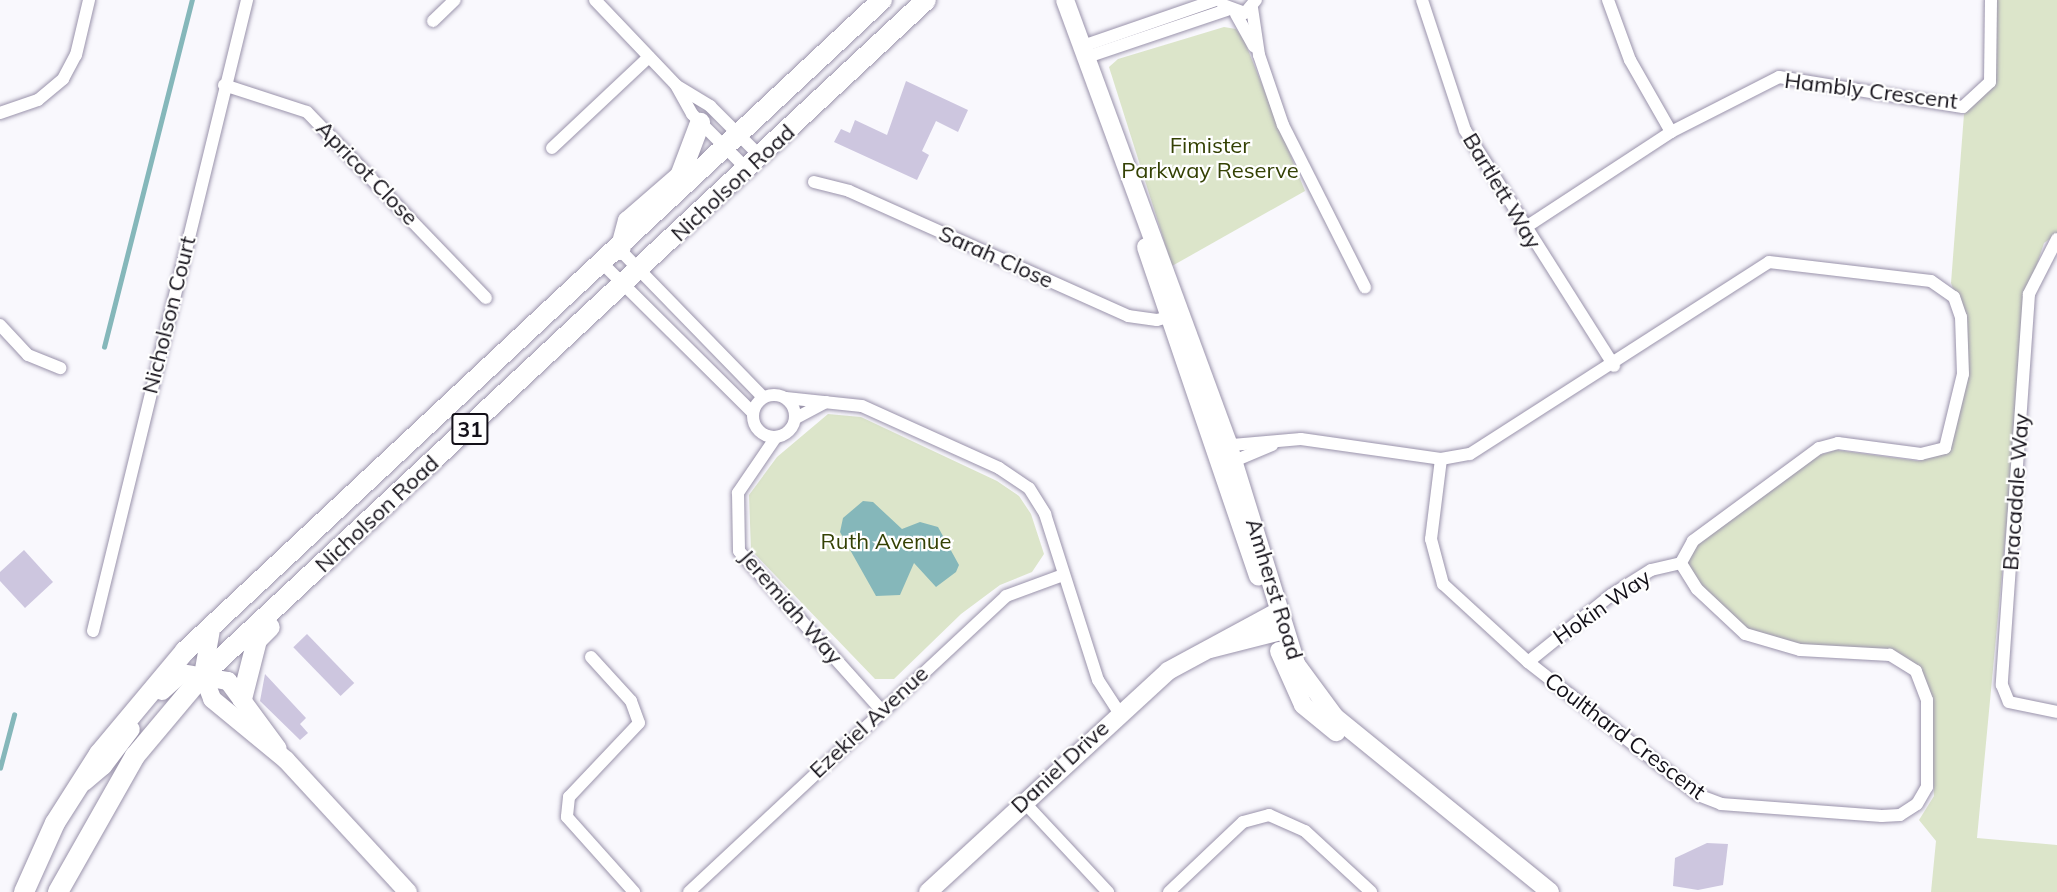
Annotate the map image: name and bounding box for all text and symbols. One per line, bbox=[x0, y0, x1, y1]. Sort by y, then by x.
street label: Hambly Crescent bbox=[1783, 67, 1959, 115]
street label: Apricot Close bbox=[311, 115, 423, 231]
street label: Nicholson Road bbox=[666, 119, 800, 247]
street label: Bartlett Way bbox=[1457, 128, 1547, 254]
park label: Fimister Parkway Reserve bbox=[1121, 132, 1299, 184]
street label: Sarah Close bbox=[935, 220, 1057, 294]
street label: Nicholson Court bbox=[137, 234, 201, 396]
road number: 31 bbox=[450, 411, 490, 447]
street label: Bracadale Way bbox=[1997, 413, 2035, 571]
street label: Nicholson Road bbox=[310, 450, 444, 578]
street label: Amherst Road bbox=[1240, 515, 1308, 663]
park label: Ruth Avenue bbox=[821, 529, 951, 555]
street label: Jeremiah Way bbox=[734, 544, 848, 670]
street label: Hokin Way bbox=[1548, 564, 1656, 650]
street label: Ezekiel Avenue bbox=[804, 660, 934, 784]
street label: Coulthard Crescent bbox=[1539, 667, 1711, 805]
street label: Daniel Drive bbox=[1006, 715, 1114, 819]

